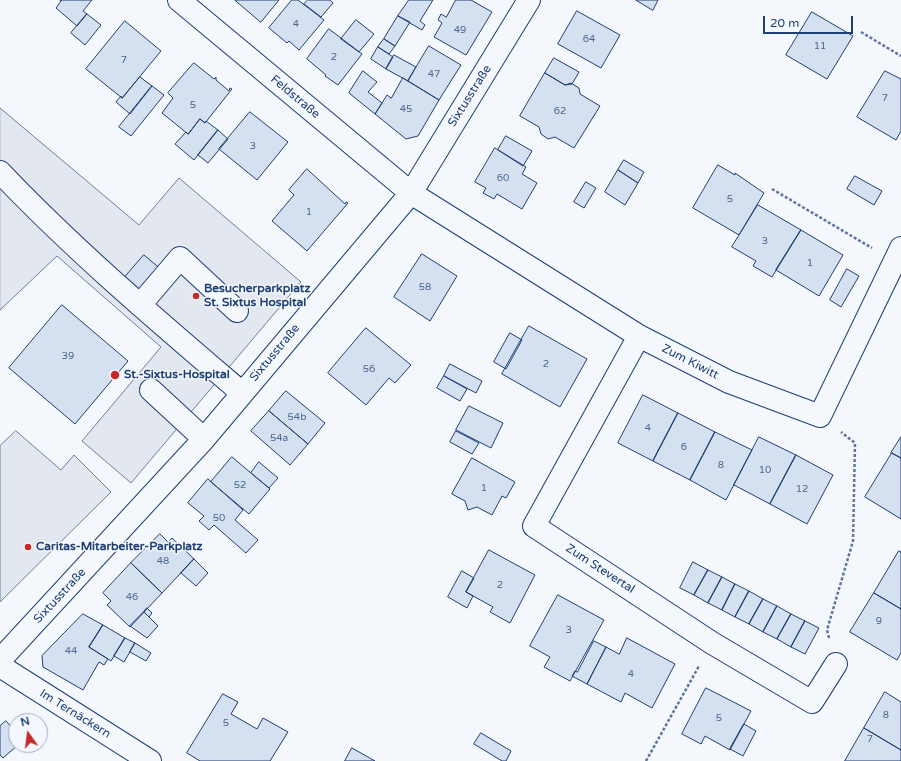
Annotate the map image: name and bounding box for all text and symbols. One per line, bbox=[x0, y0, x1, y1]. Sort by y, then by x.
scale bar bbox=[765, 8, 855, 34]
text: 20 m bbox=[770, 16, 799, 30]
house number: 4 bbox=[293, 18, 299, 30]
house number: 49 bbox=[454, 24, 466, 36]
house number: 64 bbox=[583, 33, 595, 45]
house number: 11 bbox=[814, 40, 826, 52]
house number: 2 bbox=[331, 51, 337, 63]
house number: 7 bbox=[121, 54, 127, 66]
street label: Sixtusstraße bbox=[445, 62, 495, 130]
house number: 47 bbox=[428, 68, 440, 80]
street label: Feldstraße bbox=[267, 72, 323, 122]
house number: 7 bbox=[882, 92, 888, 104]
house number: 5 bbox=[190, 99, 196, 111]
house number: 45 bbox=[400, 103, 412, 115]
house number: 62 bbox=[554, 105, 566, 117]
house number: 3 bbox=[250, 140, 256, 152]
house number: 60 bbox=[497, 172, 509, 184]
house number: 5 bbox=[727, 193, 733, 205]
house number: 1 bbox=[306, 206, 312, 218]
house number: 3 bbox=[762, 235, 768, 247]
house number: 1 bbox=[807, 257, 813, 269]
house number: 58 bbox=[419, 281, 431, 293]
place label: Besucherparkplatz St. Sixtus Hospital bbox=[204, 282, 310, 310]
marker: Besucherparkplatz St. Sixtus Hospital bbox=[191, 291, 201, 301]
street label: Sixtusstraße bbox=[247, 322, 303, 384]
street label: Zum Kiwitt bbox=[659, 342, 721, 382]
house number: 39 bbox=[62, 350, 74, 362]
house number: 2 bbox=[543, 358, 549, 370]
house number: 56 bbox=[363, 363, 375, 375]
place label: St.-Sixtus-Hospital bbox=[124, 368, 230, 382]
marker: St.-Sixtus-Hospital bbox=[109, 369, 121, 381]
house number: 54b bbox=[288, 411, 306, 423]
house number: 4 bbox=[645, 422, 651, 434]
house number: 54a bbox=[270, 432, 288, 444]
house number: 6 bbox=[681, 441, 687, 453]
house number: 8 bbox=[718, 459, 724, 471]
house number: 10 bbox=[759, 464, 771, 476]
house number: 52 bbox=[234, 479, 246, 491]
house number: 1 bbox=[481, 482, 487, 494]
house number: 12 bbox=[796, 483, 808, 495]
house number: 50 bbox=[213, 512, 225, 524]
place label: Caritas-Mitarbeiter-Parkplatz bbox=[36, 540, 203, 554]
street label: Zum Stevertal bbox=[563, 541, 637, 597]
marker: Caritas-Mitarbeiter-Parkplatz bbox=[23, 542, 33, 552]
house number: 48 bbox=[157, 555, 169, 567]
street label: Sixtusstraße bbox=[31, 565, 89, 627]
house number: 2 bbox=[497, 579, 503, 591]
house number: 46 bbox=[126, 591, 138, 603]
house number: 9 bbox=[876, 615, 882, 627]
house number: 3 bbox=[566, 624, 572, 636]
house number: 44 bbox=[65, 645, 77, 657]
house number: 4 bbox=[628, 668, 634, 680]
street label: Im Ternäckern bbox=[37, 686, 113, 742]
house number: 8 bbox=[883, 709, 889, 721]
house number: 5 bbox=[716, 712, 722, 724]
north arrow bbox=[8, 713, 48, 753]
text: N bbox=[19, 714, 31, 729]
house number: 5 bbox=[223, 717, 229, 729]
house number: 7 bbox=[867, 733, 873, 745]

